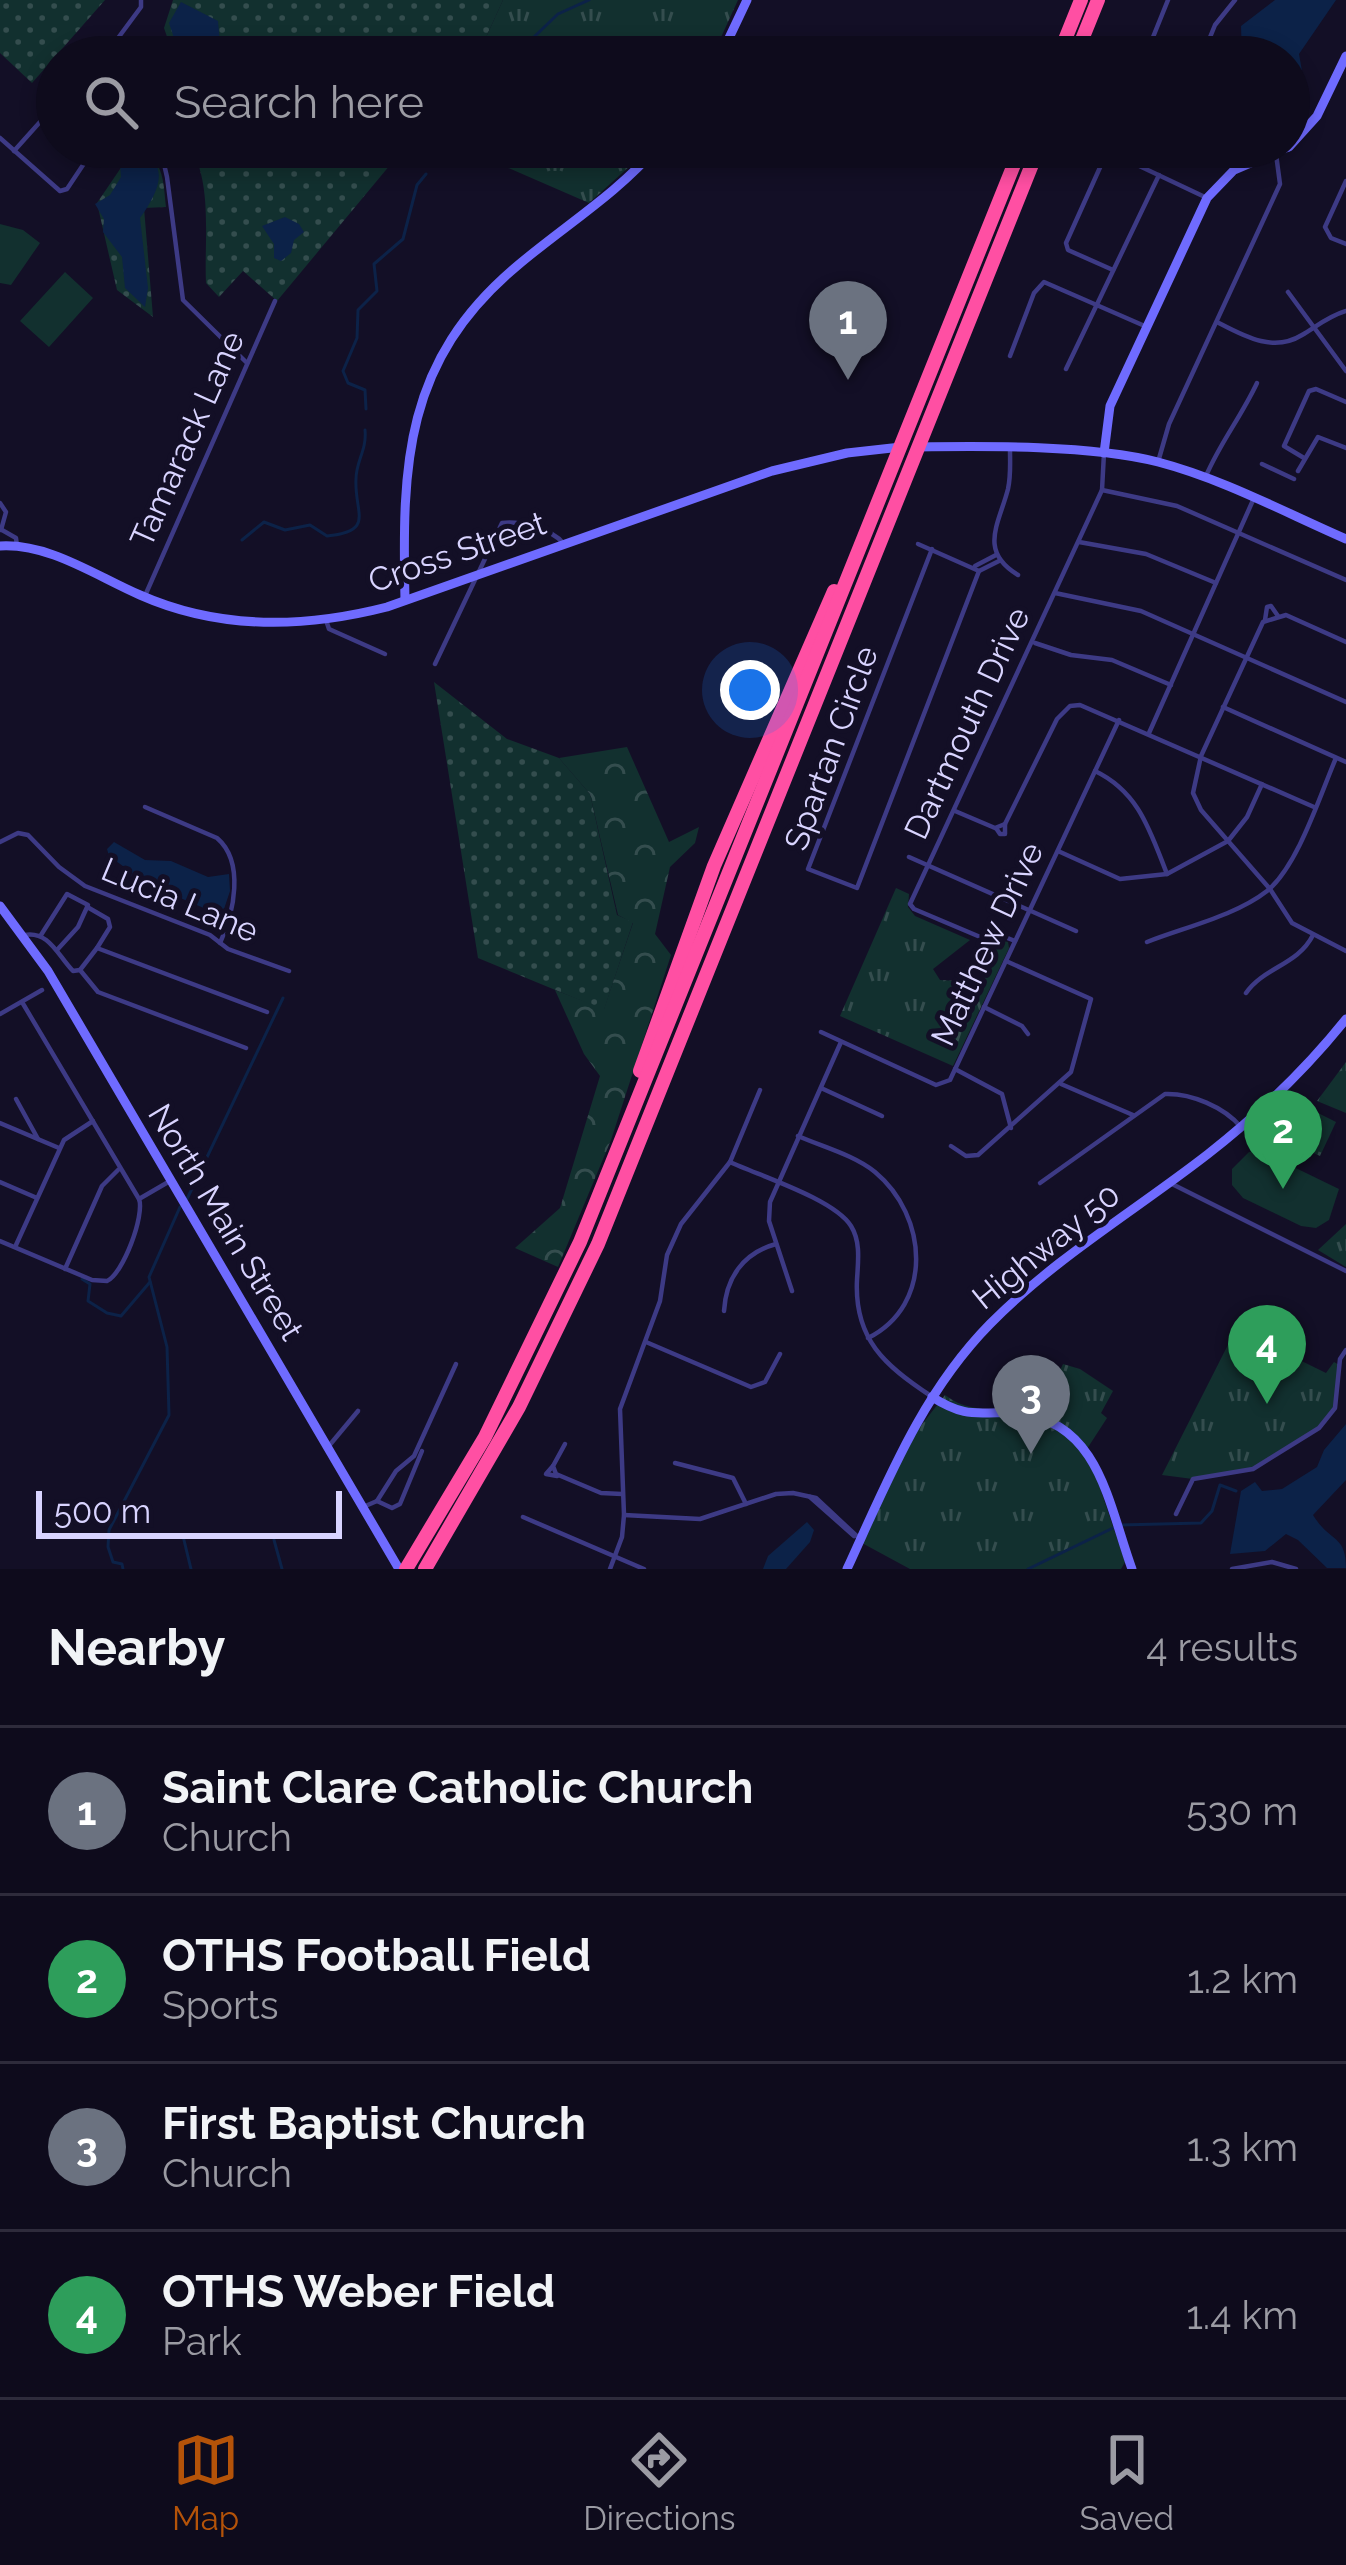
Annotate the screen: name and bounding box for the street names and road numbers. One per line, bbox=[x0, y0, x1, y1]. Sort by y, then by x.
street label: Tamarack Lane bbox=[122, 325, 252, 553]
street label: Cross Street bbox=[363, 503, 551, 601]
street label: Dartmouth Drive bbox=[896, 601, 1038, 845]
street label: Spartan Circle bbox=[776, 641, 886, 855]
street label: Matthew Drive bbox=[923, 836, 1051, 1052]
street label: Lucia Lane bbox=[96, 850, 264, 950]
street label: North Main Street bbox=[140, 1097, 312, 1347]
street label: Highway 50 bbox=[964, 1175, 1128, 1317]

